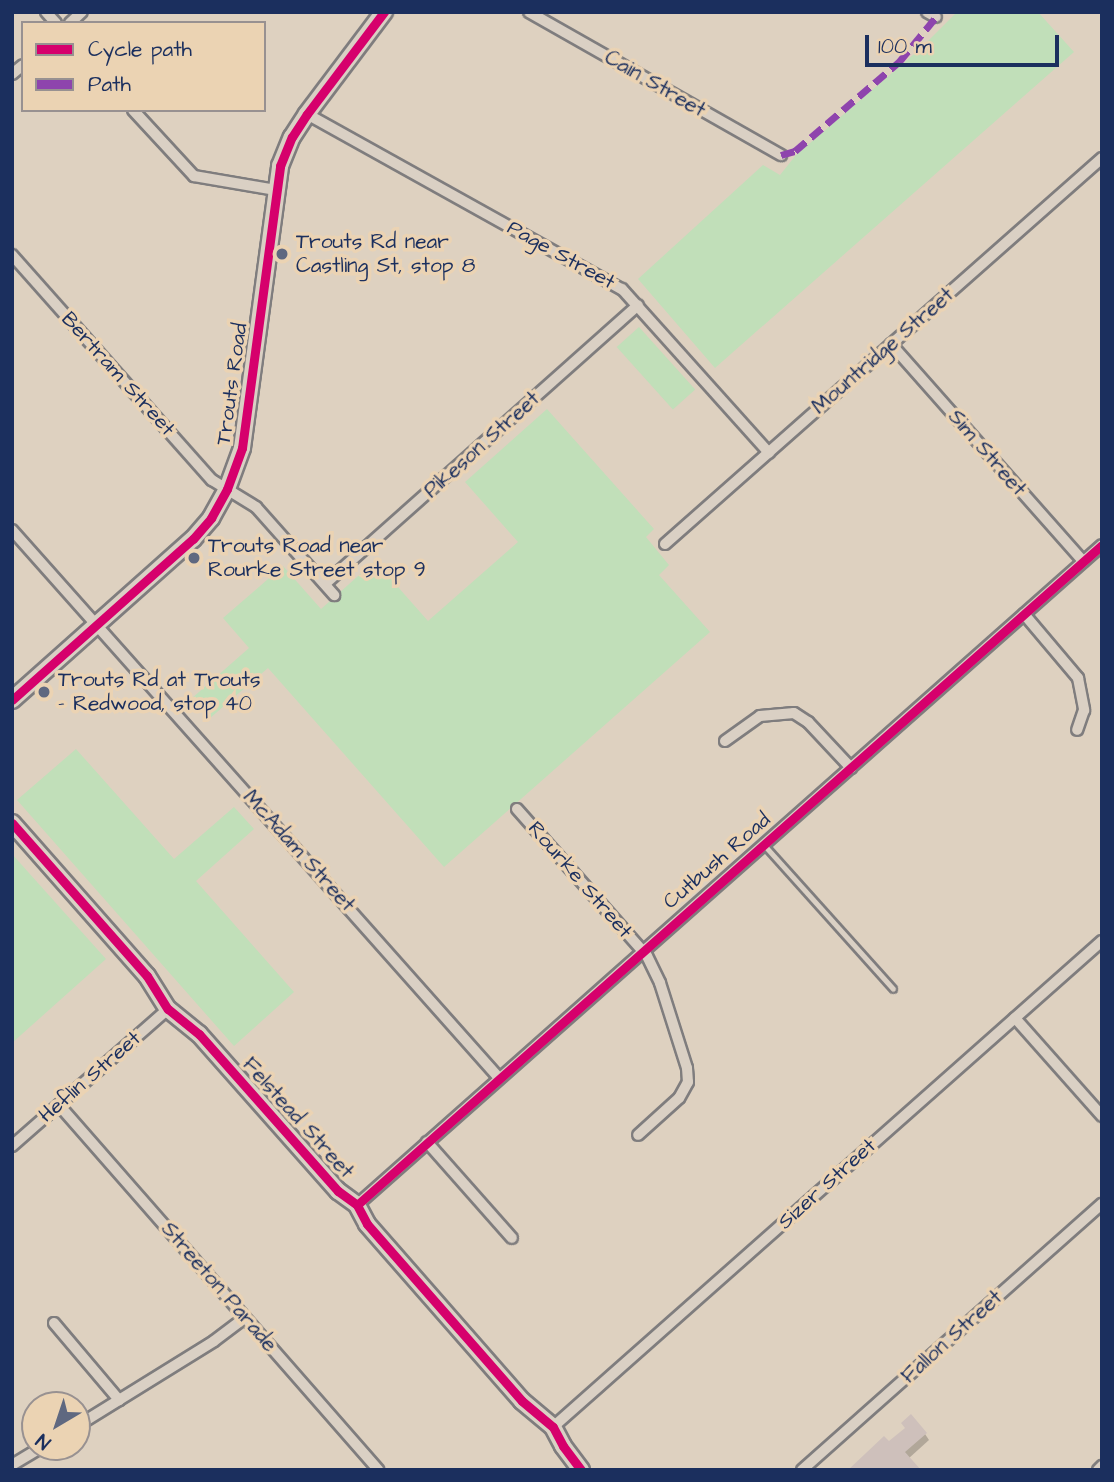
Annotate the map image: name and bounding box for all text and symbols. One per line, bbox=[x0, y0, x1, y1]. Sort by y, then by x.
legend bbox=[21, 21, 266, 112]
scale bar bbox=[869, 21, 1063, 65]
text: 100 m bbox=[878, 32, 932, 61]
text: Cycle path bbox=[88, 35, 192, 64]
street label: Cain Street bbox=[600, 45, 710, 123]
text: Path bbox=[88, 70, 131, 99]
street label: Page Street bbox=[503, 215, 619, 295]
place label: Trouts Rd near Castling St, stop 8 bbox=[296, 229, 475, 279]
marker: Trouts Rd near Castling St, stop 8 bbox=[274, 246, 290, 262]
street label: Mountridge Street bbox=[807, 283, 959, 419]
street label: Bertram Street bbox=[56, 307, 180, 441]
street label: Trouts Road bbox=[211, 321, 253, 447]
street label: Pikeson Street bbox=[419, 386, 545, 504]
street label: Sim Street bbox=[943, 405, 1031, 501]
place label: Trouts Road near Rourke Street stop 9 bbox=[208, 533, 426, 583]
marker: Trouts Road near Rourke Street stop 9 bbox=[186, 550, 202, 566]
place label: Trouts Rd at Trouts - Redwood, stop 40 bbox=[58, 667, 260, 717]
marker: Trouts Rd at Trouts - Redwood, stop 40 bbox=[36, 684, 52, 700]
street label: McAdam Street bbox=[238, 785, 360, 917]
street label: Cutbush Road bbox=[658, 808, 776, 914]
street label: Rourke Street bbox=[522, 816, 638, 944]
street label: Heflin Street bbox=[34, 1026, 146, 1128]
street label: Felstead Street bbox=[237, 1052, 359, 1184]
street label: Sizer Street bbox=[773, 1133, 881, 1235]
street label: Streeton Parade bbox=[156, 1217, 282, 1357]
street label: Fallon Street bbox=[896, 1285, 1008, 1389]
north arrow bbox=[21, 1391, 91, 1461]
text: N bbox=[31, 1427, 57, 1455]

